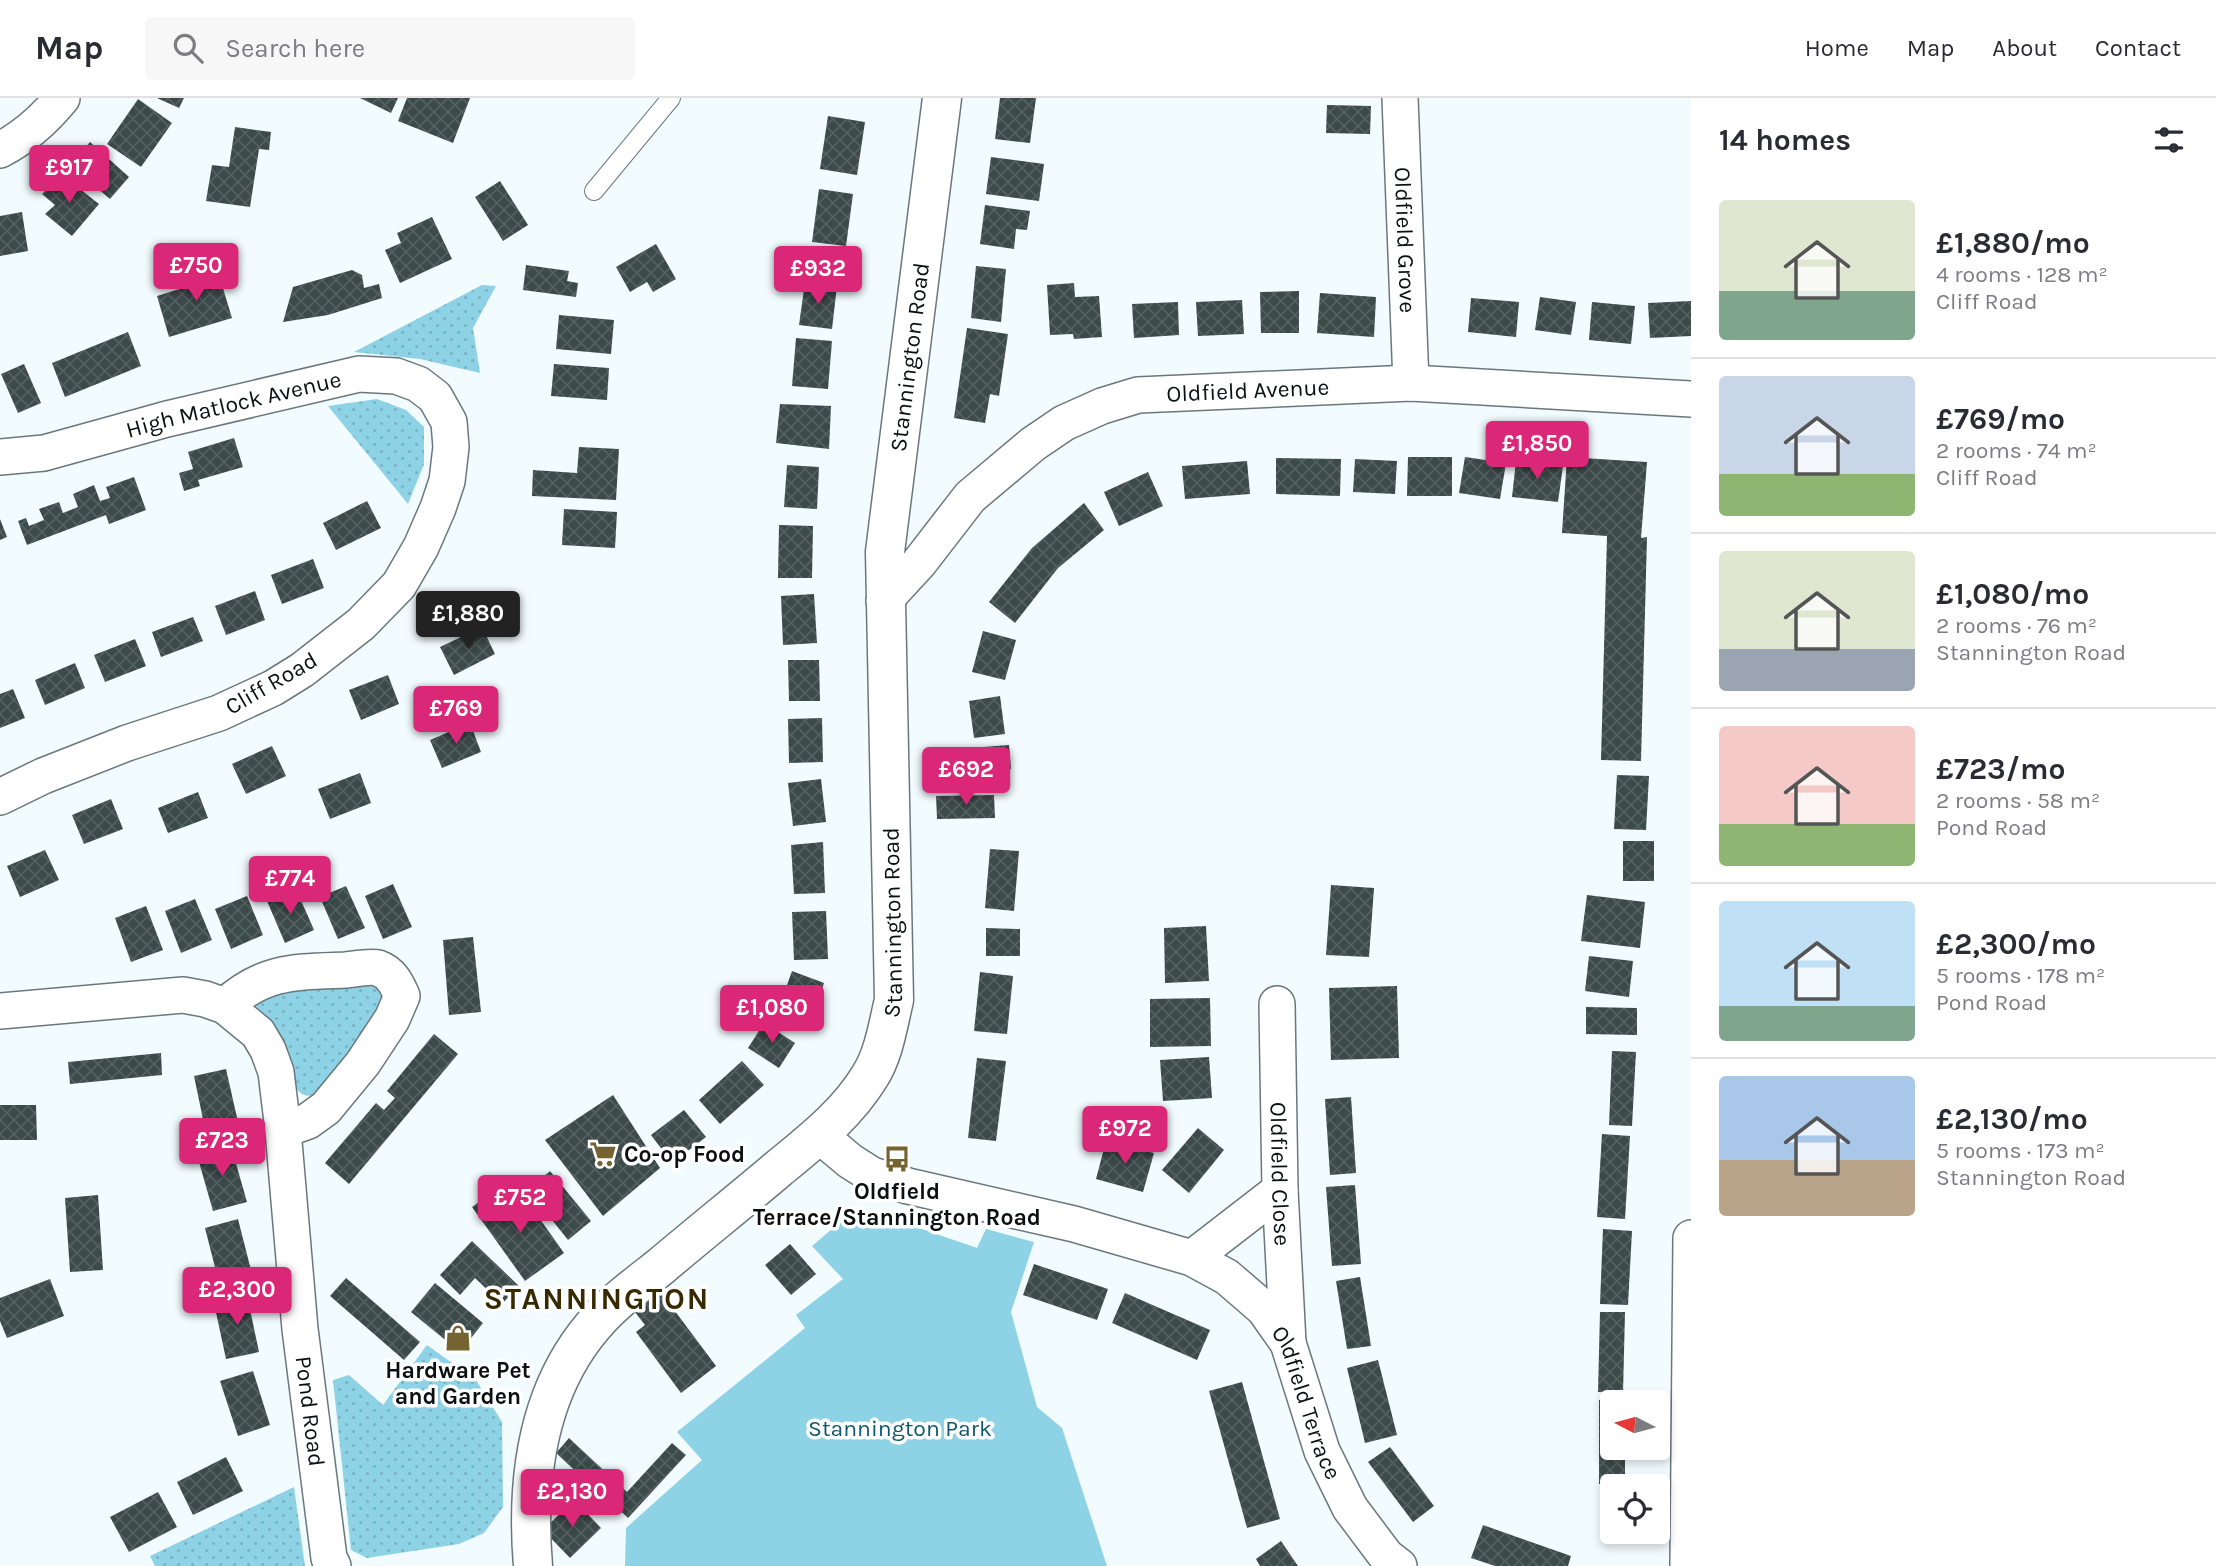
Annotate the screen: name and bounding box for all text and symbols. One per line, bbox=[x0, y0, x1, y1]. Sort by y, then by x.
search box bbox=[145, 17, 635, 80]
text: Map bbox=[35, 29, 103, 67]
icon: search bbox=[169, 29, 207, 67]
text: Search here bbox=[225, 33, 365, 64]
text: Home bbox=[1805, 34, 1869, 62]
text: Map bbox=[1907, 34, 1954, 62]
text: About bbox=[1992, 34, 2057, 62]
text: Contact bbox=[2095, 34, 2181, 62]
icon: filters bbox=[2150, 121, 2188, 159]
text: 14 homes bbox=[1719, 122, 1851, 158]
pin: £917 bbox=[28, 146, 110, 205]
text: £917 bbox=[45, 154, 93, 181]
street label: Oldfield Grove bbox=[1389, 166, 1421, 313]
text: £1,880/mo bbox=[1936, 225, 2090, 261]
icon: home bbox=[1775, 228, 1859, 312]
pin: £750 bbox=[155, 244, 237, 303]
pin: £932 bbox=[777, 246, 859, 306]
text: £750 bbox=[169, 252, 223, 279]
text: £932 bbox=[790, 255, 846, 282]
street label: Stannington Road bbox=[885, 261, 935, 453]
text: 4 rooms · 128 m² bbox=[1936, 261, 2108, 288]
text: Cliff Road bbox=[1936, 288, 2038, 315]
street label: High Matlock Avenue bbox=[123, 366, 344, 444]
street label: Oldfield Avenue bbox=[1166, 374, 1330, 408]
text: £769/mo bbox=[1936, 401, 2065, 437]
icon: home bbox=[1775, 404, 1859, 488]
pin: £1,850 bbox=[1480, 422, 1594, 481]
text: £1,850 bbox=[1502, 430, 1572, 457]
text: 2 rooms · 74 m² bbox=[1936, 437, 2097, 464]
text: Cliff Road bbox=[1936, 464, 2038, 491]
text: £1,080/mo bbox=[1936, 576, 2089, 612]
icon: home bbox=[1775, 579, 1859, 663]
pin: £1,880 bbox=[411, 592, 525, 651]
text: £1,880 bbox=[432, 600, 504, 627]
text: 2 rooms · 76 m² bbox=[1936, 612, 2097, 639]
text: Stannington Road bbox=[1936, 639, 2126, 666]
street label: Cliff Road bbox=[221, 646, 322, 721]
pin: £769 bbox=[415, 686, 497, 746]
text: £769 bbox=[429, 695, 483, 722]
pin: £692 bbox=[925, 748, 1007, 807]
text: £723/mo bbox=[1936, 751, 2065, 787]
icon: home bbox=[1775, 754, 1859, 838]
text: £692 bbox=[938, 756, 994, 783]
text: 2 rooms · 58 m² bbox=[1936, 787, 2100, 814]
text: Pond Road bbox=[1936, 814, 2047, 841]
street label: Stannington Road bbox=[877, 827, 908, 1020]
pin: £774 bbox=[249, 856, 331, 916]
text: £774 bbox=[265, 865, 315, 892]
text: £2,300/mo bbox=[1936, 926, 2096, 962]
icon: home bbox=[1775, 929, 1859, 1013]
text: 5 rooms · 178 m² bbox=[1936, 962, 2105, 989]
pin: £1,080 bbox=[715, 986, 829, 1045]
text: Pond Road bbox=[1936, 989, 2047, 1016]
text: £1,080 bbox=[736, 994, 808, 1021]
text: £2,130/mo bbox=[1936, 1101, 2088, 1137]
street label: Oldfield Close bbox=[1265, 1102, 1296, 1247]
icon: home bbox=[1775, 1104, 1859, 1188]
pin: £972 bbox=[1084, 1107, 1166, 1166]
text: £972 bbox=[1098, 1115, 1152, 1142]
pin: £723 bbox=[181, 1118, 263, 1178]
text: £723 bbox=[195, 1127, 249, 1154]
text: 5 rooms · 173 m² bbox=[1936, 1137, 2105, 1164]
supermarket icon: Co-op Food bbox=[588, 1139, 618, 1169]
place label: Co-op Food bbox=[624, 1141, 745, 1168]
bus stop icon: Oldfield Terrace/Stannington Road bbox=[882, 1144, 912, 1174]
text: Stannington Road bbox=[1936, 1164, 2126, 1191]
pin: £752 bbox=[479, 1176, 561, 1235]
place label: Oldfield Terrace/Stannington Road bbox=[753, 1178, 1041, 1231]
text: £752 bbox=[494, 1184, 546, 1211]
pin: £2,300 bbox=[180, 1268, 294, 1327]
text: £2,300 bbox=[199, 1276, 275, 1303]
district label: STANNINGTON bbox=[484, 1281, 710, 1317]
street label: Oldfield Terrace bbox=[1266, 1320, 1347, 1484]
shop icon: Hardware Pet and Garden bbox=[443, 1323, 473, 1353]
street label: Pond Road bbox=[290, 1354, 330, 1468]
place label: Hardware Pet and Garden bbox=[385, 1357, 531, 1410]
north arrow bbox=[1600, 1390, 1670, 1460]
map controls bbox=[1600, 1390, 1670, 1544]
park label: Stannington Park bbox=[808, 1415, 992, 1442]
pin: £2,130 bbox=[515, 1470, 629, 1529]
button: locate bbox=[1600, 1474, 1670, 1544]
text: £2,130 bbox=[537, 1478, 607, 1505]

